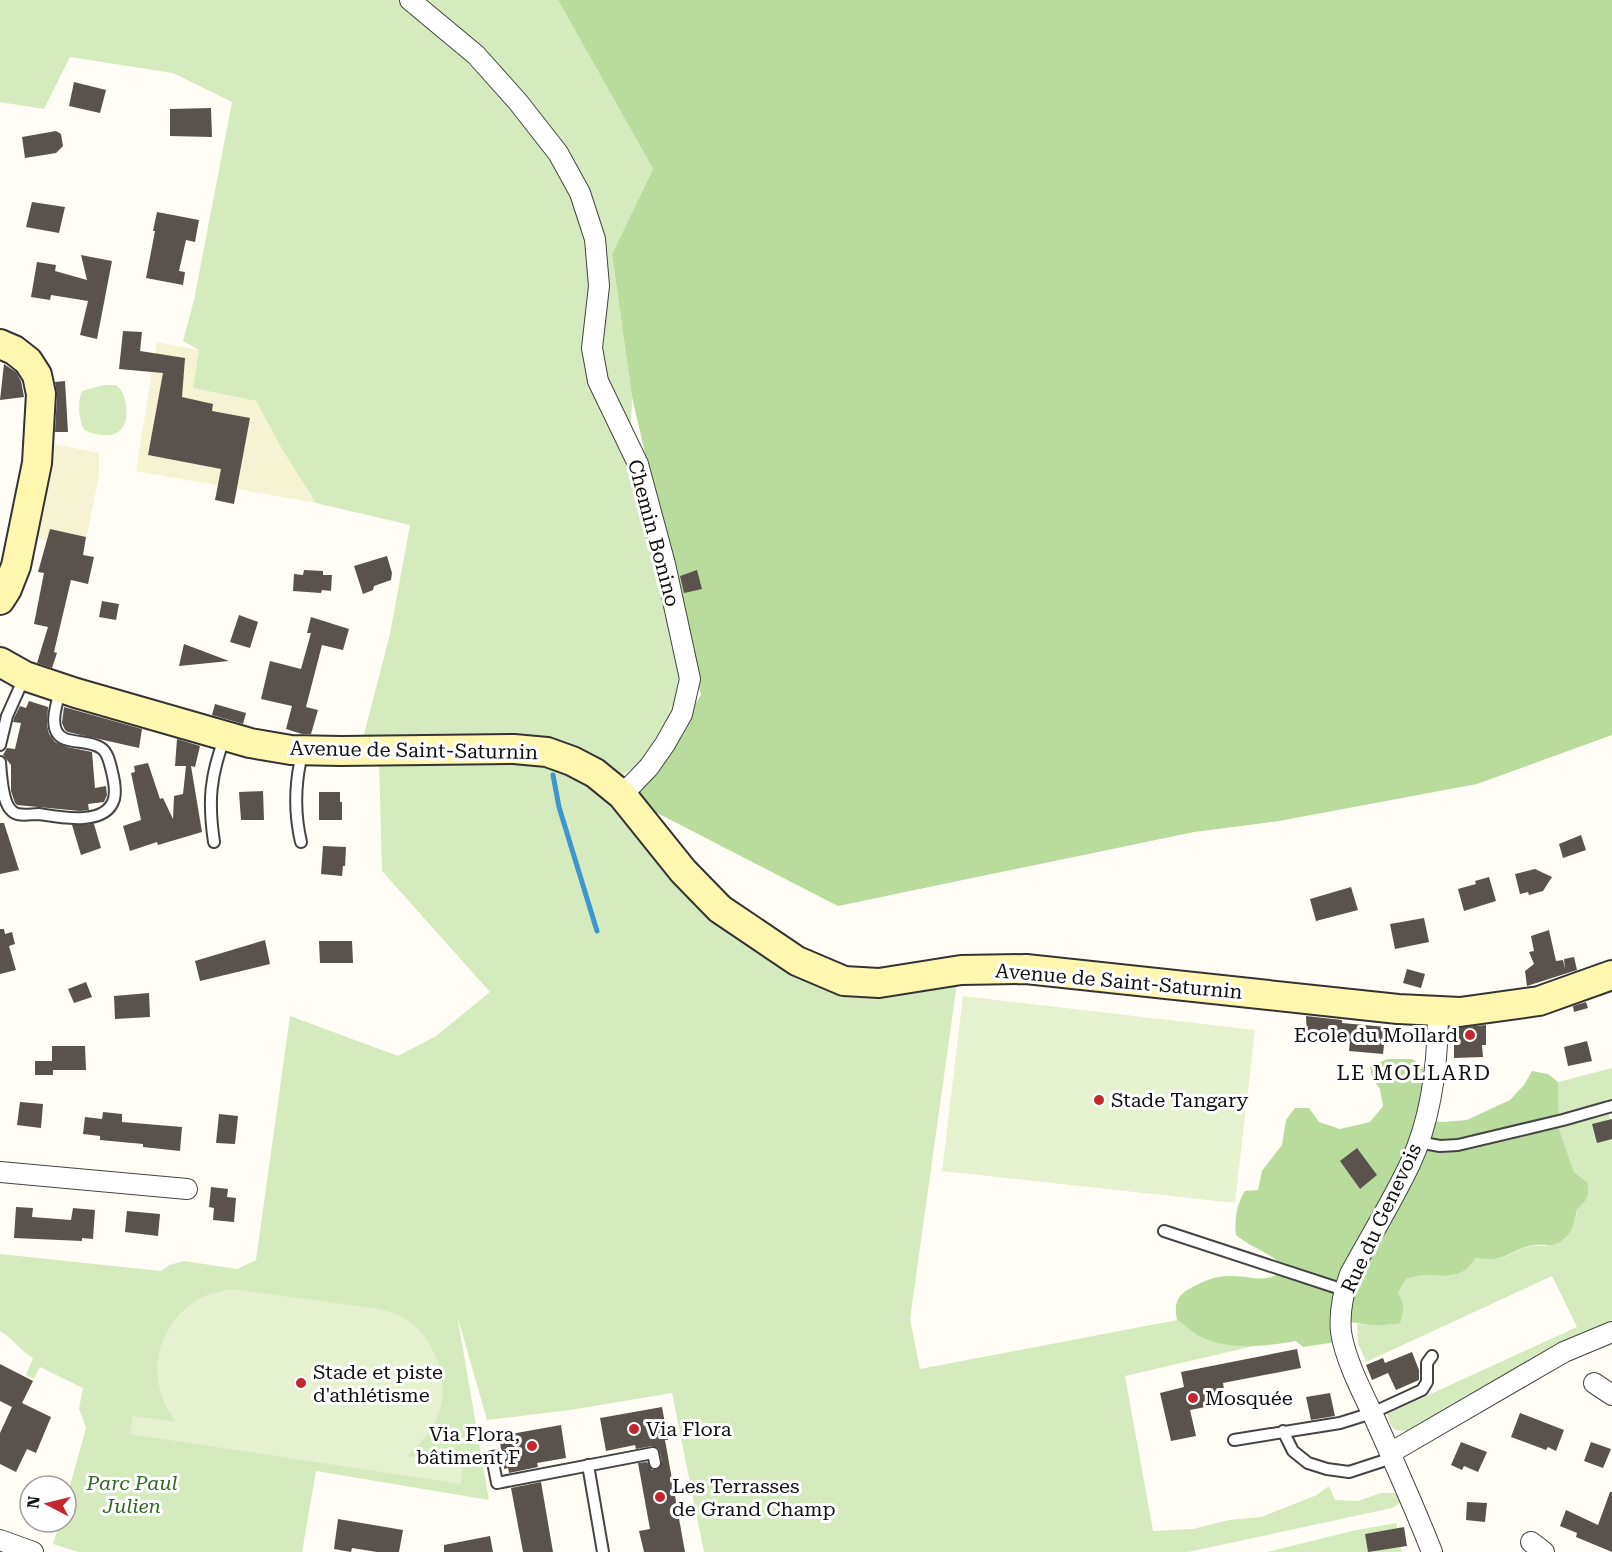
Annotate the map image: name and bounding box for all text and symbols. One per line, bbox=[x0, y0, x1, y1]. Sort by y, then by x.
street label: Chemin Bonino bbox=[623, 457, 685, 609]
street label: Avenue de Saint-Saturnin bbox=[290, 736, 538, 764]
street label: Avenue de Saint-Saturnin bbox=[994, 958, 1244, 1004]
place label: Ecole du Mollard bbox=[1294, 1023, 1458, 1047]
marker: Ecole du Mollard bbox=[1463, 1028, 1477, 1042]
district label: LE MOLLARD bbox=[1336, 1061, 1492, 1085]
place label: Stade Tangary bbox=[1111, 1088, 1249, 1112]
marker: Stade Tangary bbox=[1092, 1093, 1106, 1107]
street label: Rue du Genevois bbox=[1336, 1139, 1426, 1297]
place label: Stade et piste d'athlétisme bbox=[313, 1360, 443, 1407]
marker: Stade et piste d'athlétisme bbox=[294, 1376, 308, 1390]
place label: Mosquée bbox=[1205, 1386, 1293, 1410]
marker: Mosquée bbox=[1186, 1391, 1200, 1405]
place label: Via Flora bbox=[646, 1417, 732, 1441]
place label: Via Flora, bâtiment F bbox=[416, 1422, 520, 1469]
marker: Via Flora bbox=[627, 1422, 641, 1436]
marker: Via Flora, bâtiment F bbox=[525, 1439, 539, 1453]
park label: Parc Paul Julien bbox=[86, 1471, 177, 1518]
north arrow bbox=[18, 1474, 78, 1534]
place label: Les Terrasses de Grand Champ bbox=[672, 1474, 836, 1521]
marker: Les Terrasses de Grand Champ bbox=[653, 1490, 667, 1504]
text: N bbox=[23, 1495, 44, 1510]

